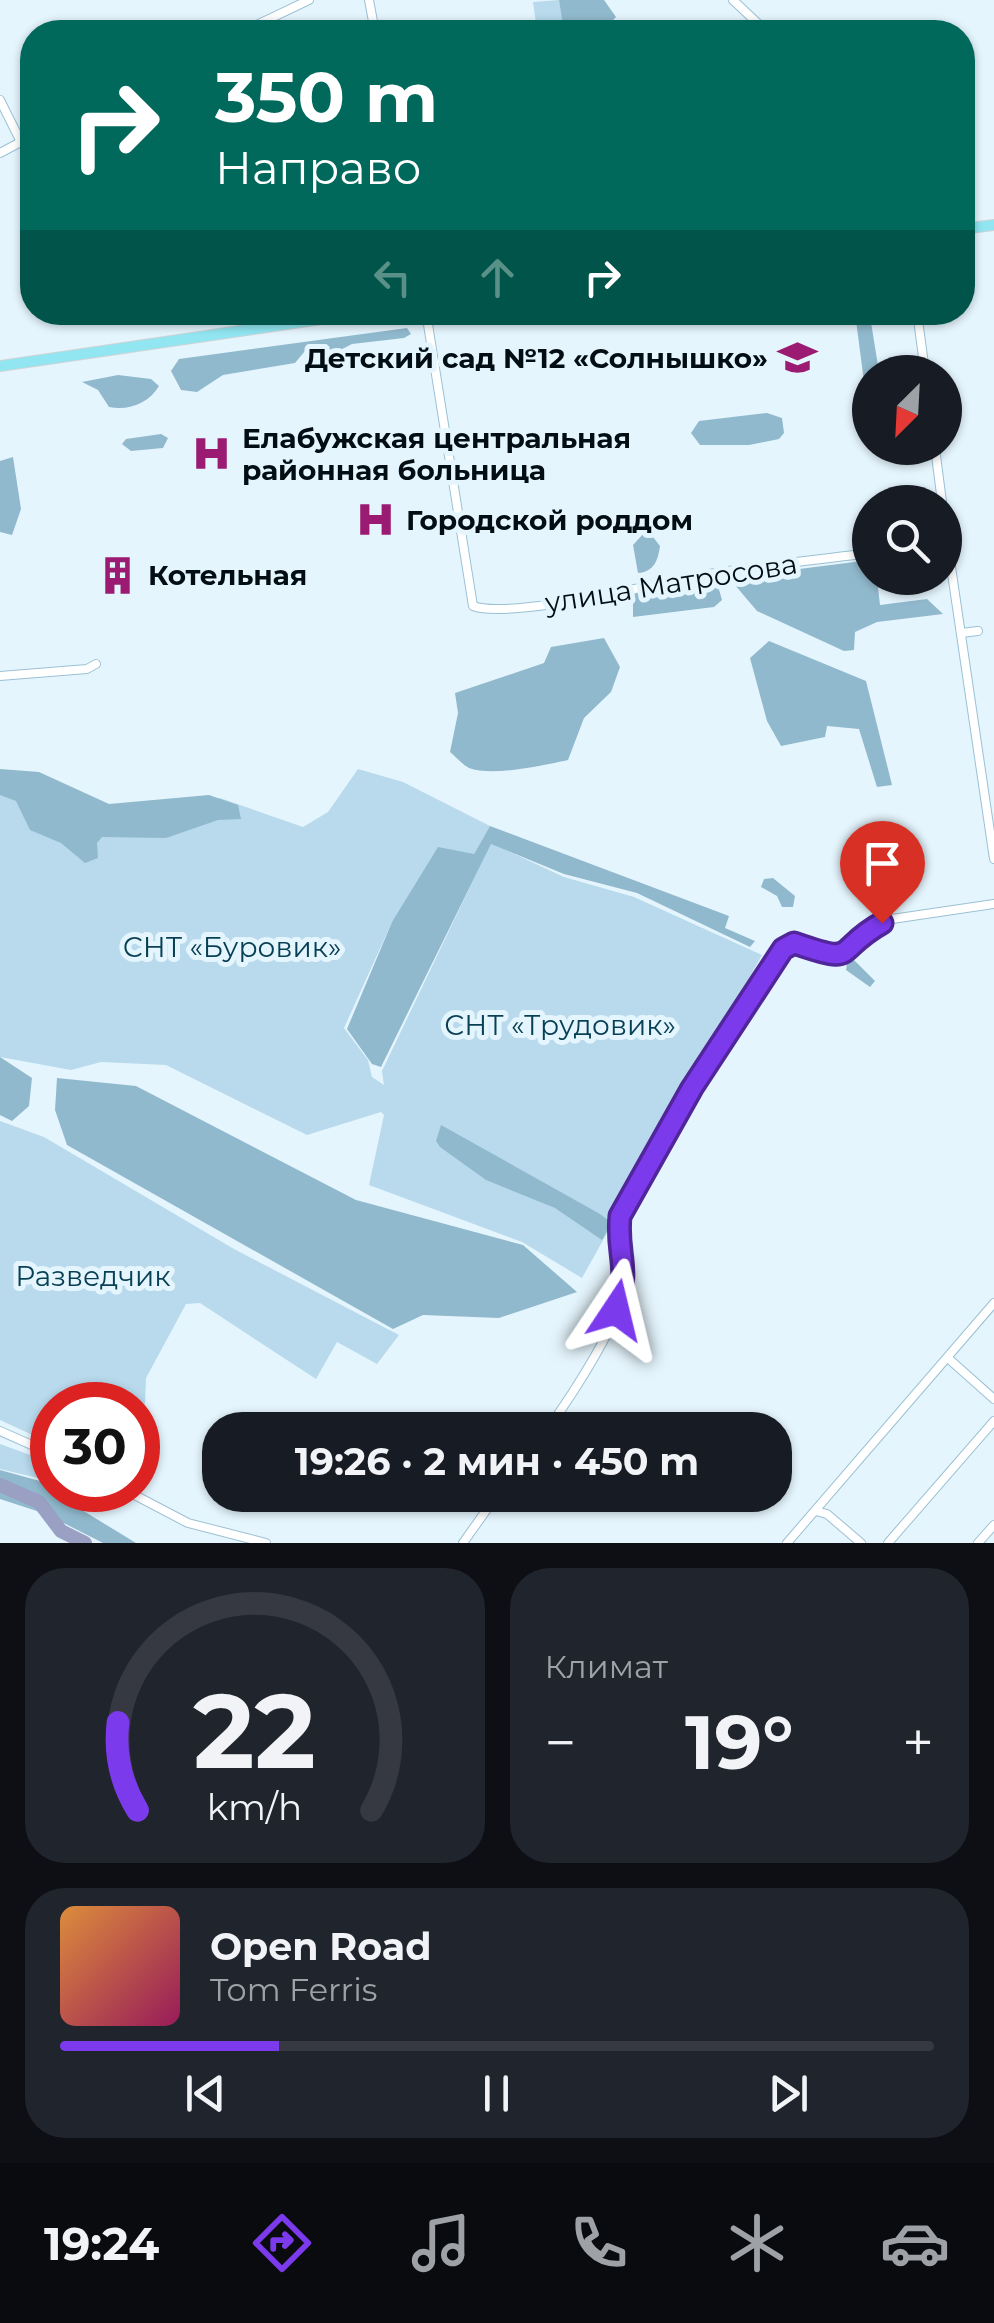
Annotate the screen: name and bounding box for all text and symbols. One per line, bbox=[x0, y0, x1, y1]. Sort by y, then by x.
text: 350 m bbox=[215, 54, 438, 140]
icon: right bbox=[50, 60, 180, 190]
text: Направо bbox=[215, 140, 421, 195]
icon: left bbox=[365, 250, 420, 305]
icon: ahead bbox=[470, 250, 525, 305]
icon: right bbox=[575, 250, 630, 305]
school or university icon: Детский сад №12 «Солнышко» bbox=[777, 337, 819, 379]
place label: Детский сад №12 «Солнышко» bbox=[305, 341, 768, 375]
north arrow bbox=[852, 355, 962, 465]
map controls bbox=[852, 355, 962, 595]
place label: Елабужская центральная районная больница bbox=[242, 421, 631, 487]
hospital icon: Елабужская центральная районная больница bbox=[191, 433, 233, 475]
button: search bbox=[852, 485, 962, 595]
hospital icon: Городской роддом bbox=[355, 499, 397, 541]
place label: Городской роддом bbox=[406, 503, 693, 537]
street label: улица Матросова bbox=[541, 546, 800, 620]
building icon: Котельная bbox=[97, 554, 139, 596]
place label: Котельная bbox=[148, 558, 307, 592]
pin bbox=[840, 821, 925, 924]
icon: arrive bbox=[855, 836, 910, 891]
park label: СНТ «Буровик» bbox=[123, 930, 341, 964]
park label: СНТ «Трудовик» bbox=[444, 1008, 676, 1042]
position arrow bbox=[564, 1258, 668, 1362]
park label: Разведчик bbox=[15, 1259, 171, 1293]
speed limit sign: 30 bbox=[30, 1382, 160, 1512]
text: 19:26 · 2 мин · 450 m bbox=[295, 1438, 699, 1485]
text: Климат bbox=[545, 1647, 668, 1686]
text: 22 bbox=[193, 1667, 316, 1794]
text: 19° bbox=[685, 1696, 794, 1788]
text: − bbox=[545, 1709, 576, 1776]
text: + bbox=[902, 1709, 934, 1776]
text: km/h bbox=[207, 1785, 302, 1829]
text: Open Road bbox=[210, 1923, 432, 1970]
text: Tom Ferris bbox=[210, 1970, 377, 2009]
icon: previous bbox=[178, 2066, 233, 2121]
icon: pause bbox=[469, 2066, 524, 2121]
icon: next bbox=[761, 2066, 816, 2121]
icon: directions bbox=[247, 2208, 317, 2278]
icon: music bbox=[406, 2208, 476, 2278]
icon: phone bbox=[564, 2208, 634, 2278]
icon: climate bbox=[722, 2208, 792, 2278]
icon: car bbox=[880, 2208, 950, 2278]
text: 19:24 bbox=[44, 2216, 159, 2271]

